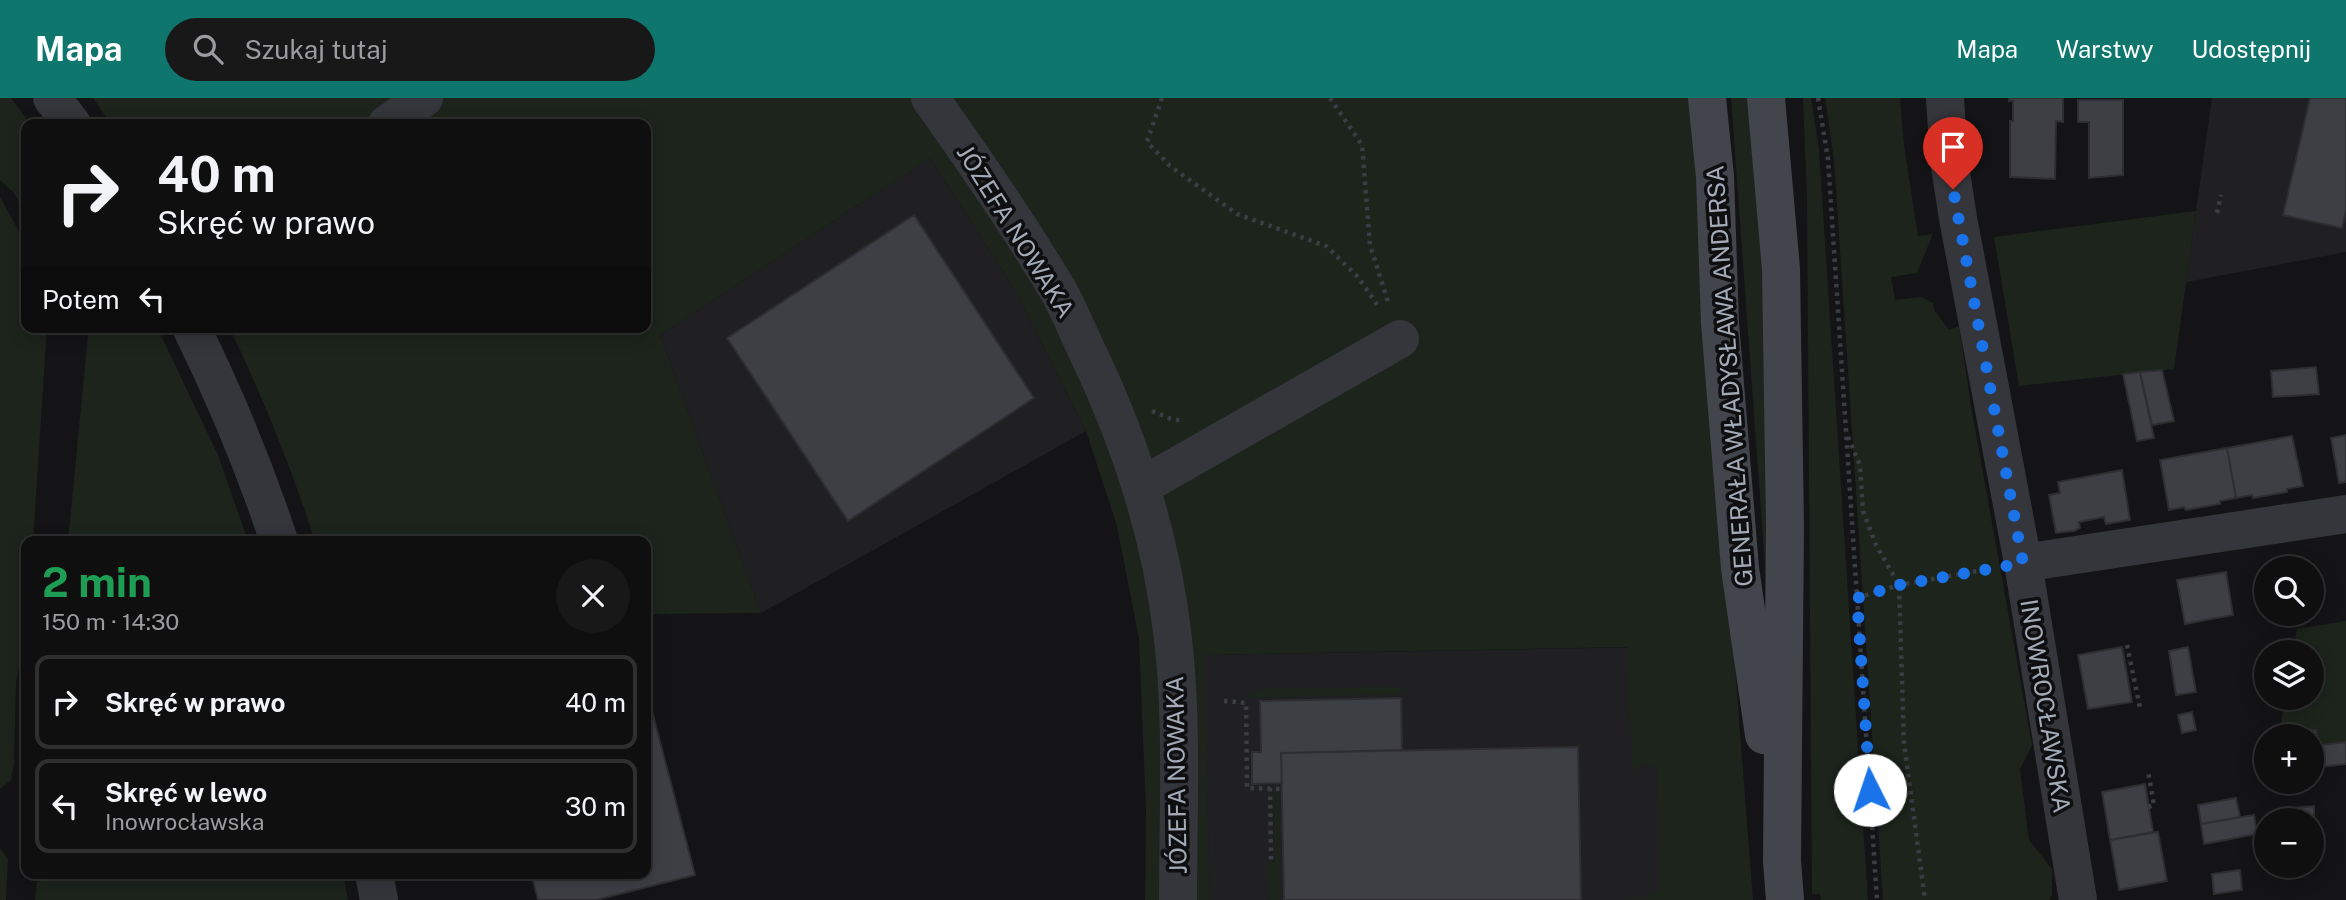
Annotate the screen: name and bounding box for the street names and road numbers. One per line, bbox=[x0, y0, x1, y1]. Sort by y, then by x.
street label: JÓZEFA NOWAKA bbox=[952, 139, 1080, 323]
street label: GENERAŁA WŁADYSŁAWA ANDERSA bbox=[1700, 164, 1758, 588]
street label: INOWROCŁAWSKA bbox=[2015, 597, 2077, 815]
street label: JÓZEFA NOWAKA bbox=[1160, 676, 1192, 874]

